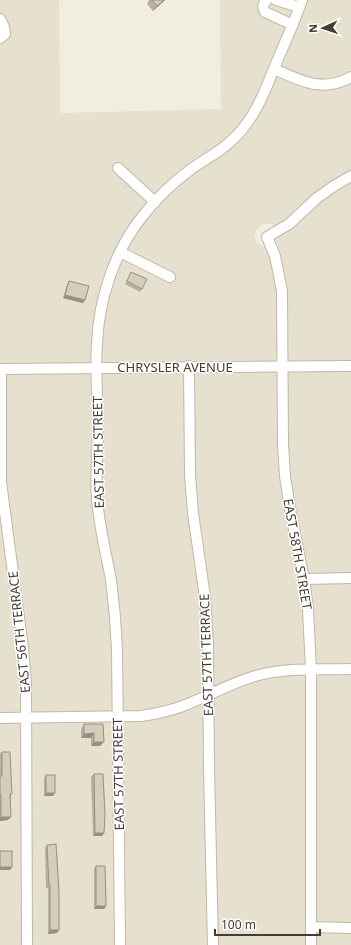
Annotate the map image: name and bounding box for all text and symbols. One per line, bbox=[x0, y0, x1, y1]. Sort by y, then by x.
north arrow bbox=[303, 8, 343, 48]
text: N bbox=[305, 24, 320, 33]
street label: CHRYSLER AVENUE bbox=[117, 358, 233, 376]
street label: EAST 57TH STREET bbox=[88, 395, 108, 508]
street label: EAST 58TH STREET bbox=[279, 497, 317, 612]
street label: EAST 56TH TERRACE bbox=[4, 570, 34, 694]
street label: EAST 57TH TERRACE bbox=[195, 593, 217, 717]
street label: EAST 57TH STREET bbox=[108, 717, 128, 830]
scale bar bbox=[215, 911, 320, 937]
text: 100 m bbox=[221, 916, 256, 933]

